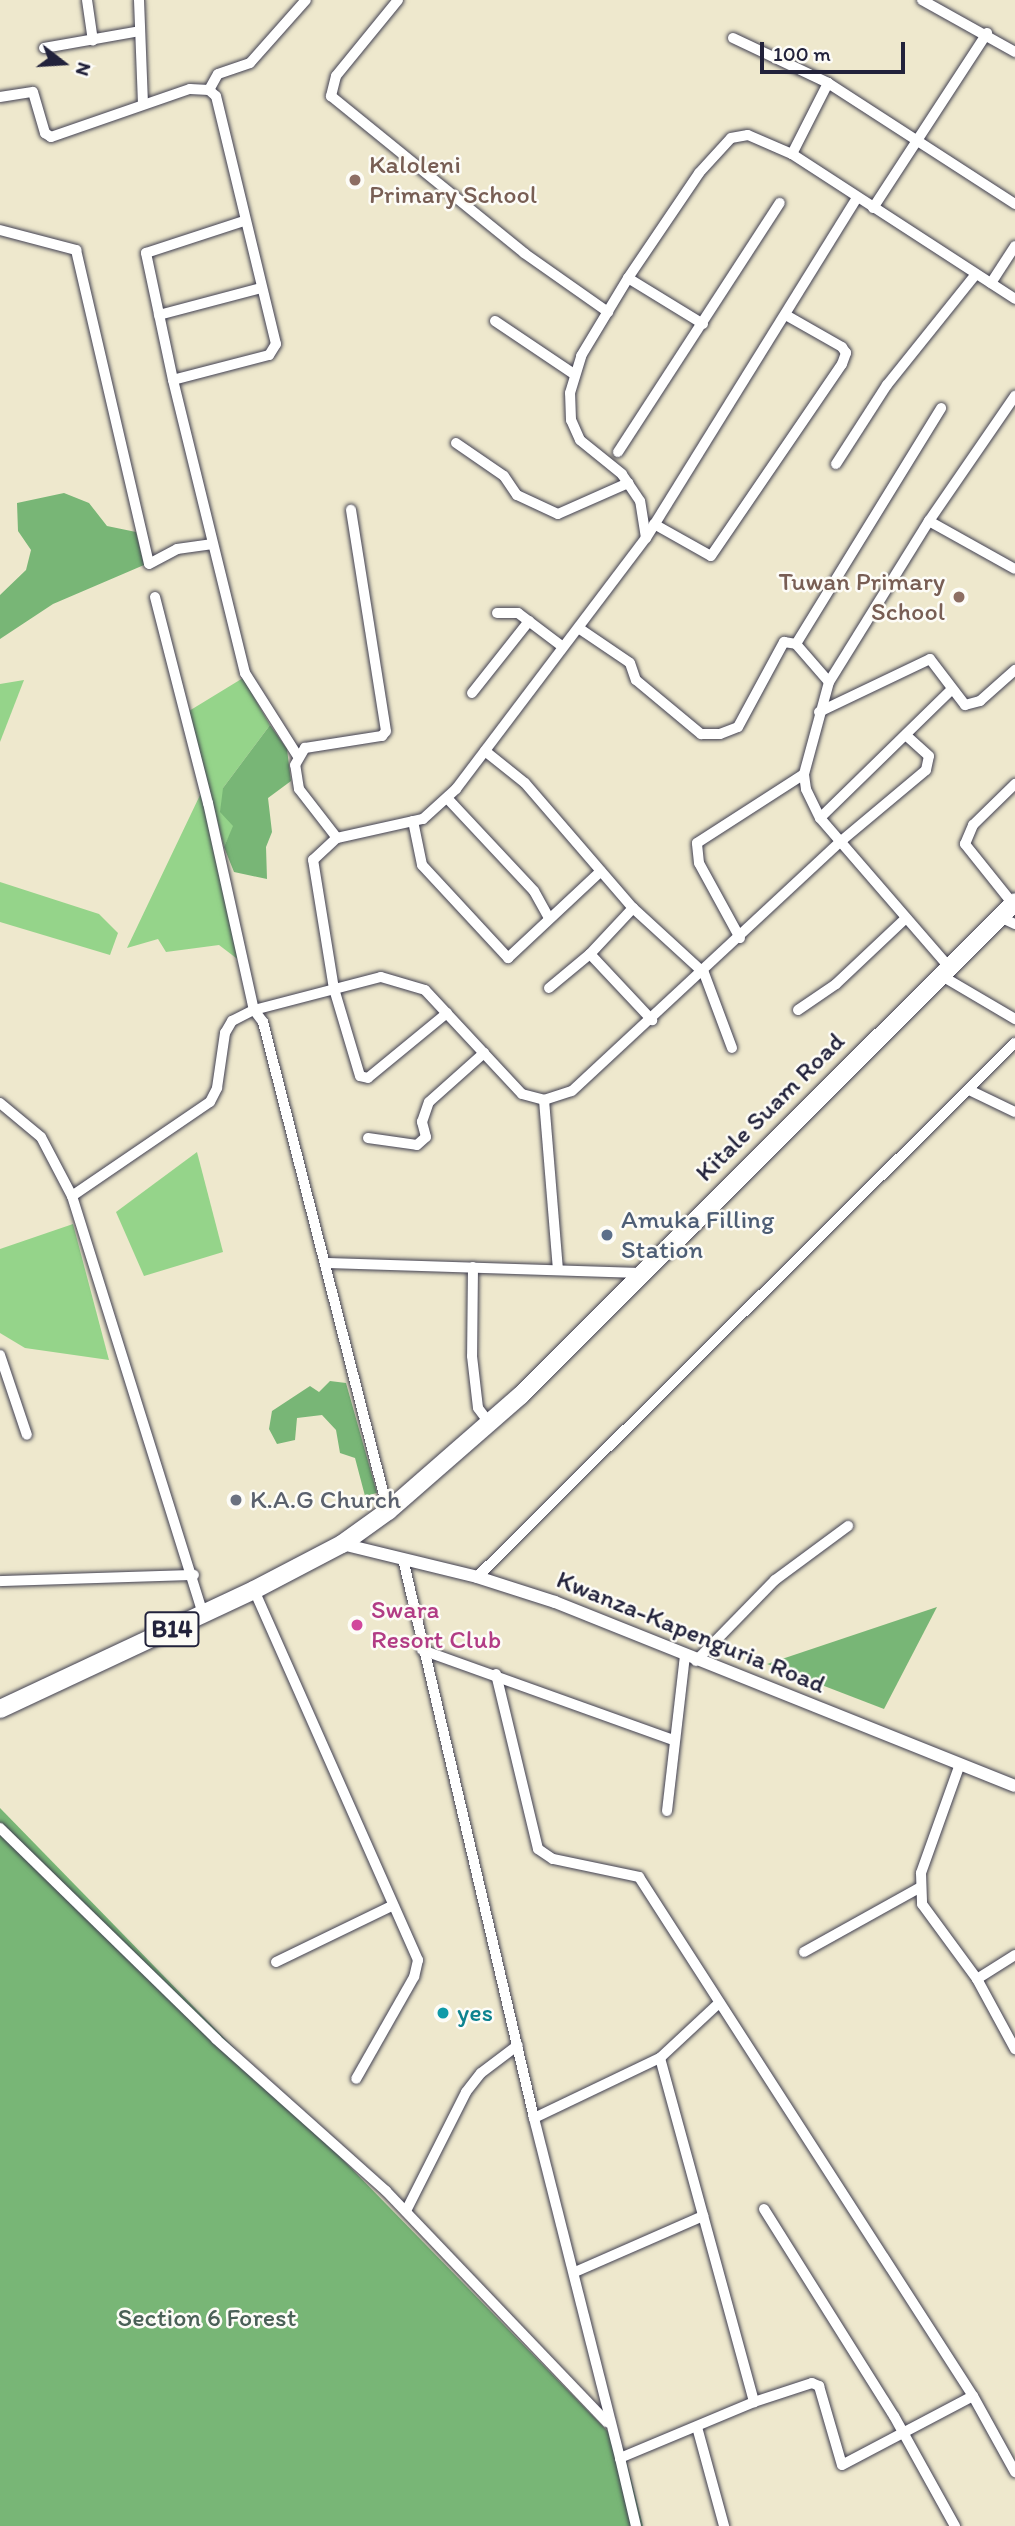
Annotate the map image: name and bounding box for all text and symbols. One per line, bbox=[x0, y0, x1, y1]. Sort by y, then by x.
north arrow bbox=[28, 28, 98, 98]
scale bar bbox=[763, 28, 908, 72]
text: 100 m bbox=[773, 41, 831, 66]
text: N bbox=[71, 60, 96, 79]
place label: Kaloleni Primary School bbox=[369, 149, 537, 210]
marker: Kaloleni Primary School bbox=[347, 172, 363, 188]
place label: Tuwan Primary School bbox=[780, 566, 945, 628]
marker: Tuwan Primary School bbox=[951, 589, 967, 605]
street label: Kitale Suam Road bbox=[689, 1026, 851, 1188]
place label: Amuka Filling Station bbox=[621, 1204, 775, 1266]
marker: Amuka Filling Station bbox=[599, 1227, 615, 1243]
place label: K.A.G Church bbox=[250, 1484, 401, 1516]
marker: K.A.G Church bbox=[228, 1492, 244, 1508]
street label: Kwanza-Kapenguria Road bbox=[552, 1564, 830, 1700]
place label: Swara Resort Club bbox=[371, 1594, 501, 1656]
road number: B14 bbox=[144, 1609, 200, 1650]
marker: Swara Resort Club bbox=[349, 1617, 365, 1633]
place label: yes bbox=[457, 1997, 493, 2029]
marker: yes bbox=[435, 2005, 451, 2021]
park label: Section 6 Forest bbox=[118, 2302, 296, 2334]

